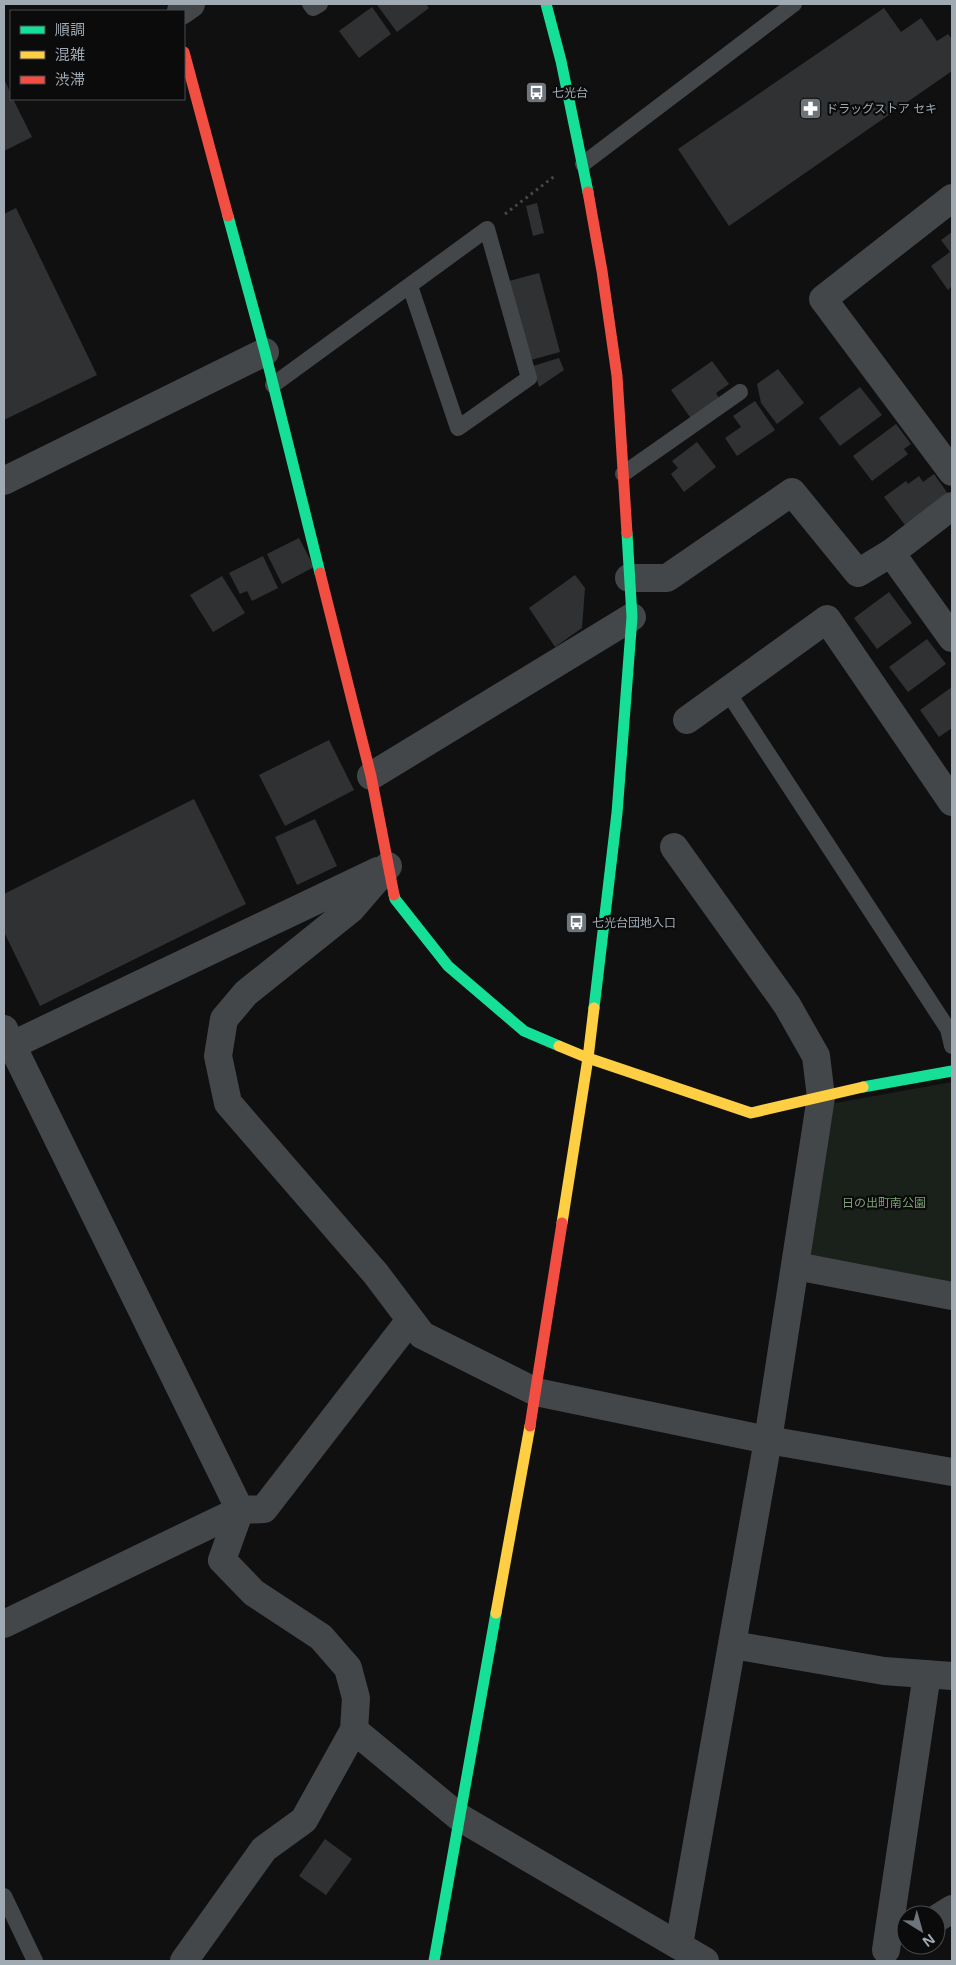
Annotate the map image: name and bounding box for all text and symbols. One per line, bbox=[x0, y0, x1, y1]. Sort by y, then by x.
legend bbox=[10, 10, 185, 100]
text: 順調 bbox=[55, 19, 85, 39]
text: 混雑 bbox=[55, 44, 85, 64]
text: 渋滞 bbox=[55, 69, 85, 89]
bus stop icon: 七光台 bbox=[524, 80, 548, 104]
place label: 七光台 bbox=[552, 84, 588, 101]
pharmacy icon: ドラッグストア セキ bbox=[798, 96, 822, 120]
place label: ドラッグストア セキ bbox=[826, 100, 937, 117]
bus stop icon: 七光台団地入口 bbox=[564, 910, 588, 934]
place label: 七光台団地入口 bbox=[592, 914, 676, 931]
park label: 日の出町南公園 bbox=[842, 1194, 926, 1211]
north arrow bbox=[896, 1905, 946, 1955]
text: N bbox=[919, 1930, 939, 1952]

